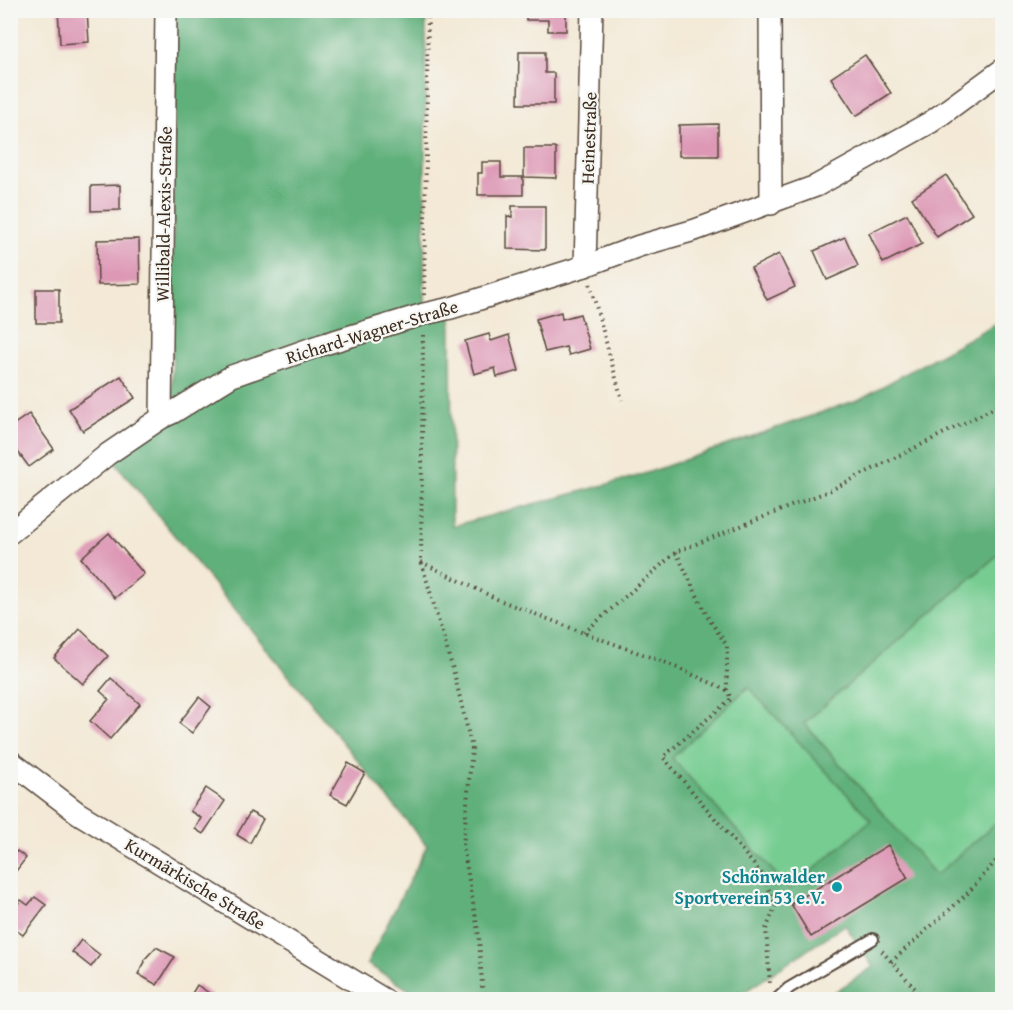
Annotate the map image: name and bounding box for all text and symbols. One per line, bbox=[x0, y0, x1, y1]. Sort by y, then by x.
street label: Heinestraße bbox=[573, 91, 604, 185]
street label: Willibald-Alexis-Straße bbox=[148, 126, 179, 302]
street label: Richard-Wagner-Straße bbox=[282, 292, 461, 371]
street label: Kurmärkische Straße bbox=[120, 831, 271, 936]
place label: Schönwalder Sportverein 53 e.V. bbox=[675, 863, 826, 911]
marker: Schönwalder Sportverein 53 e.V. bbox=[830, 880, 844, 894]

